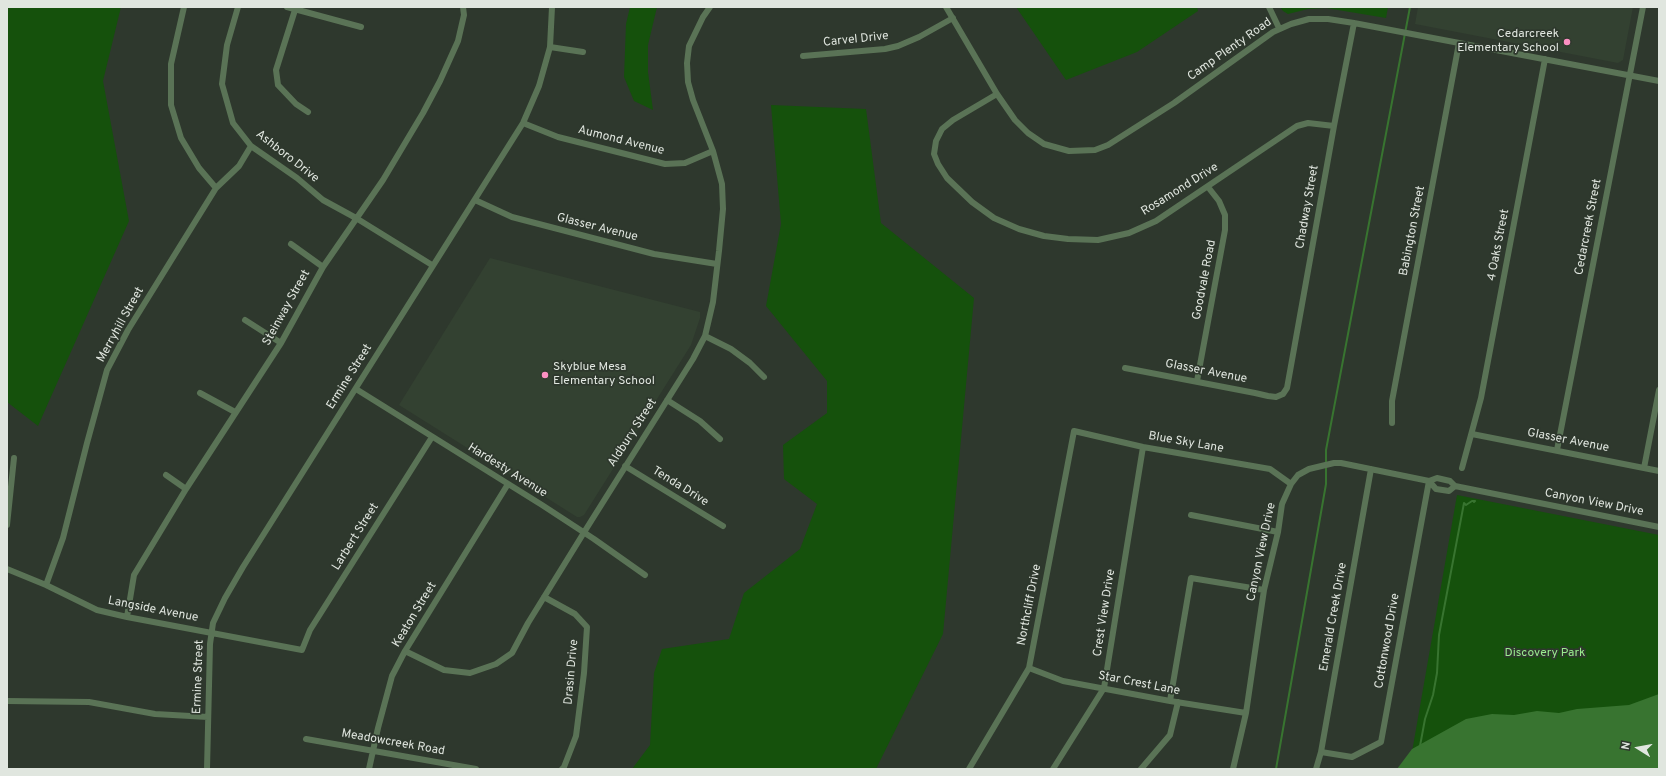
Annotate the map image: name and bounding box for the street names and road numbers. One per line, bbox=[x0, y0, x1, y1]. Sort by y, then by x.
street label: Camp Plenty Road bbox=[1185, 16, 1275, 84]
street label: Carvel Drive bbox=[822, 29, 890, 51]
street label: Aumond Avenue bbox=[576, 123, 666, 159]
street label: Ashboro Drive bbox=[252, 128, 322, 186]
street label: Rosamond Drive bbox=[1139, 161, 1221, 219]
street label: Chadway Street bbox=[1294, 164, 1322, 250]
street label: Cedarcreek Street bbox=[1573, 178, 1605, 276]
street label: Babington Street bbox=[1397, 185, 1429, 277]
street label: 4 Oaks Street bbox=[1485, 208, 1513, 282]
street label: Glasser Avenue bbox=[555, 211, 639, 245]
street label: Goodvale Road bbox=[1190, 239, 1220, 321]
street label: Steinway Street bbox=[260, 268, 314, 348]
street label: Merryhill Street bbox=[94, 285, 148, 365]
street label: Ermine Street bbox=[324, 342, 376, 412]
street label: Glasser Avenue bbox=[1164, 357, 1248, 387]
street label: Aldbury Street bbox=[606, 396, 660, 470]
street label: Glasser Avenue bbox=[1526, 426, 1610, 456]
street label: Blue Sky Lane bbox=[1147, 429, 1225, 457]
street label: Hardesty Avenue bbox=[465, 441, 549, 501]
street label: Tenda Drive bbox=[649, 464, 711, 510]
street label: Canyon View Drive bbox=[1543, 486, 1645, 520]
street label: Larbert Street bbox=[330, 501, 382, 573]
street label: Canyon View Drive bbox=[1245, 501, 1279, 603]
street label: Emerald Creek Drive bbox=[1317, 561, 1351, 673]
street label: Northcliff Drive bbox=[1015, 563, 1045, 647]
street label: Crest View Drive bbox=[1091, 568, 1119, 658]
street label: Keaton Street bbox=[390, 580, 440, 650]
street label: Cottonwood Drive bbox=[1373, 592, 1403, 690]
street label: Langside Avenue bbox=[107, 594, 199, 626]
street label: Drasin Drive bbox=[562, 639, 582, 705]
street label: Ermine Street bbox=[191, 640, 207, 714]
street label: Star Crest Lane bbox=[1097, 669, 1181, 699]
street label: Meadowcreek Road bbox=[340, 727, 446, 759]

